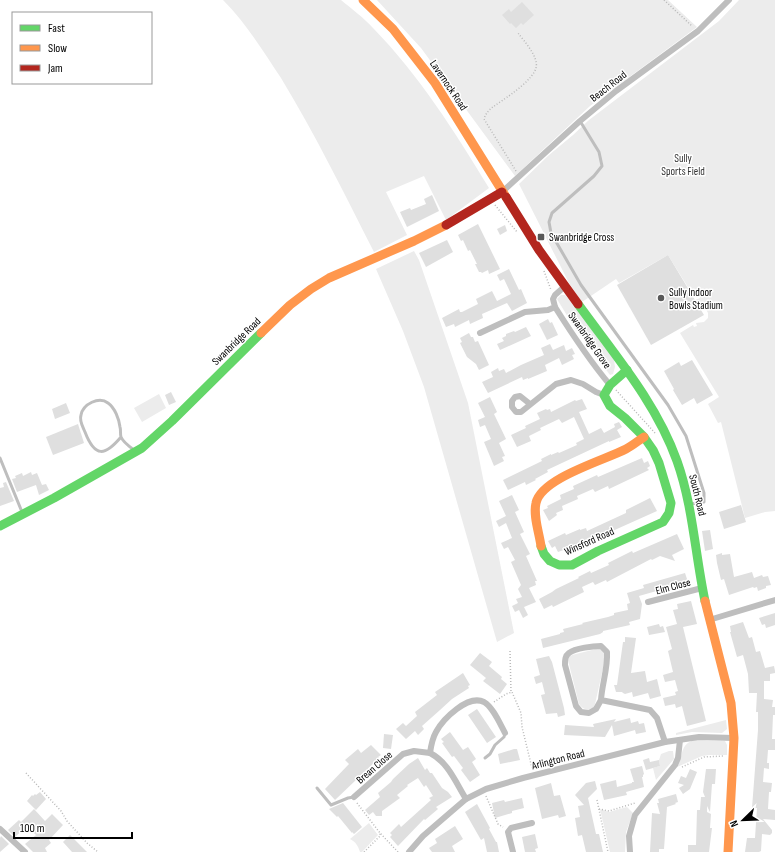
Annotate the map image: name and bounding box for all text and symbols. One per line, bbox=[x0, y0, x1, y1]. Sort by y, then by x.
legend bbox=[12, 12, 152, 84]
text: Fast bbox=[48, 21, 65, 36]
text: Slow bbox=[48, 41, 67, 56]
street label: Lavernock Road bbox=[427, 58, 470, 113]
text: Jam bbox=[47, 61, 63, 76]
street label: Beach Road bbox=[587, 68, 629, 105]
park label: Sully Sports Field bbox=[661, 152, 705, 178]
place label: Swanbridge Cross bbox=[549, 231, 614, 244]
marker: Swanbridge Cross bbox=[536, 232, 546, 242]
place label: Sully Indoor Bowls Stadium bbox=[669, 286, 723, 312]
marker: Sully Indoor Bowls Stadium bbox=[656, 293, 666, 303]
street label: Swanbridge Grove bbox=[565, 309, 614, 371]
street label: Swanbridge Road bbox=[209, 315, 264, 368]
street label: South Road bbox=[686, 473, 709, 517]
street label: Winsford Road bbox=[562, 525, 616, 558]
street label: Elm Close bbox=[654, 576, 692, 597]
street label: Arlington Road bbox=[529, 747, 586, 773]
street label: Brean Close bbox=[354, 748, 395, 786]
north arrow bbox=[723, 800, 763, 840]
scale bar bbox=[14, 814, 132, 840]
text: N bbox=[727, 818, 741, 829]
text: 100 m bbox=[20, 821, 45, 836]

